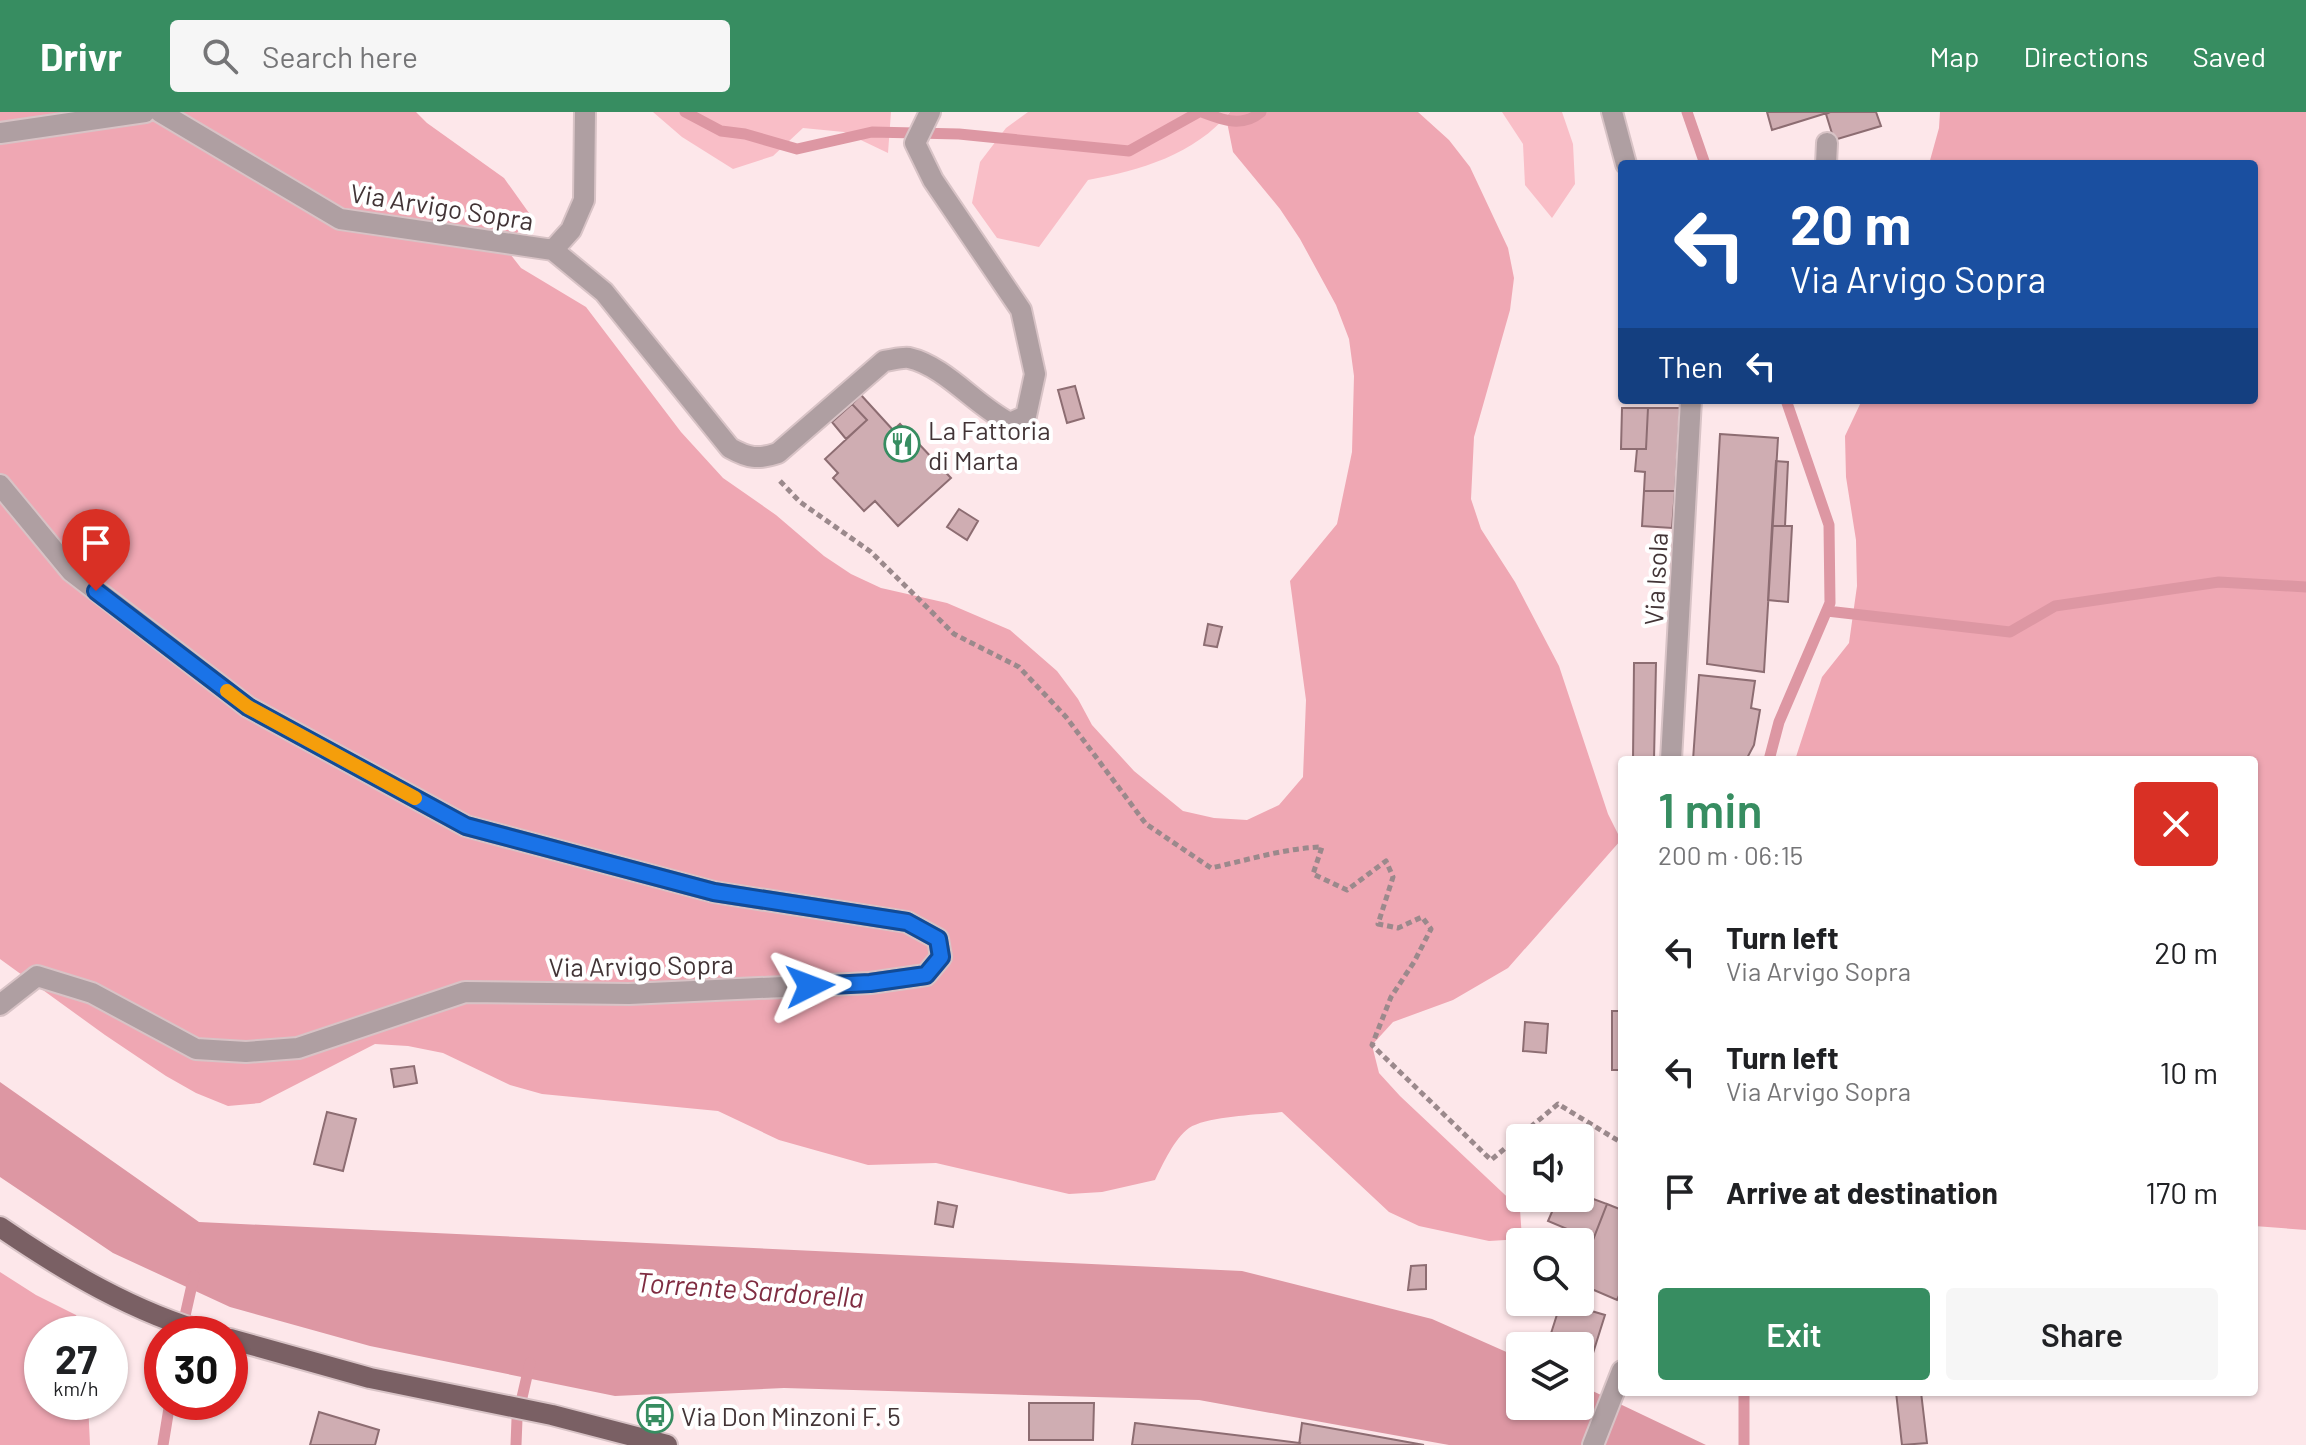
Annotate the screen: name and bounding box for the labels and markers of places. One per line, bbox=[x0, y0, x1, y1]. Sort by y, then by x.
place label: La Fattoria di Marta bbox=[928, 414, 1050, 475]
restaurant icon: La Fattoria di Marta bbox=[883, 425, 921, 463]
pin bbox=[62, 509, 130, 591]
bus stop icon: Via Don Minzoni F. 5 bbox=[636, 1396, 674, 1434]
place label: Via Don Minzoni F. 5 bbox=[681, 1400, 901, 1431]

